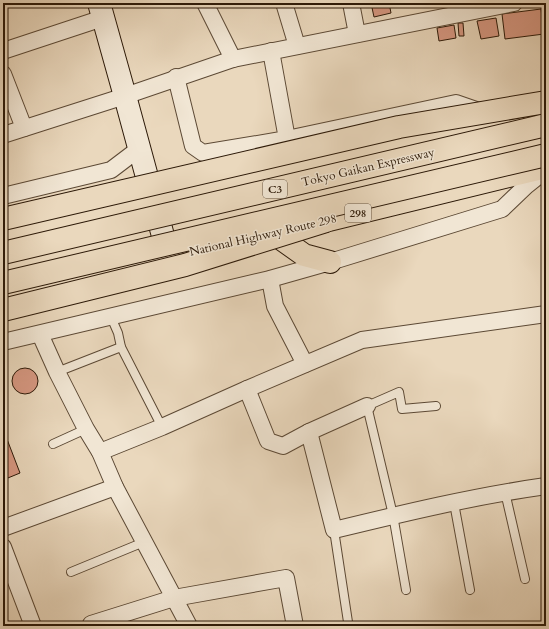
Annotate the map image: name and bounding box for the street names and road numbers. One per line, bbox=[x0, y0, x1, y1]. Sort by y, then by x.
street label: Tokyo Gaikan Expressway bbox=[300, 144, 437, 190]
road number: C3 bbox=[263, 180, 287, 198]
road number: 298 bbox=[345, 204, 371, 222]
street label: National Highway Route 298 bbox=[188, 210, 338, 260]

